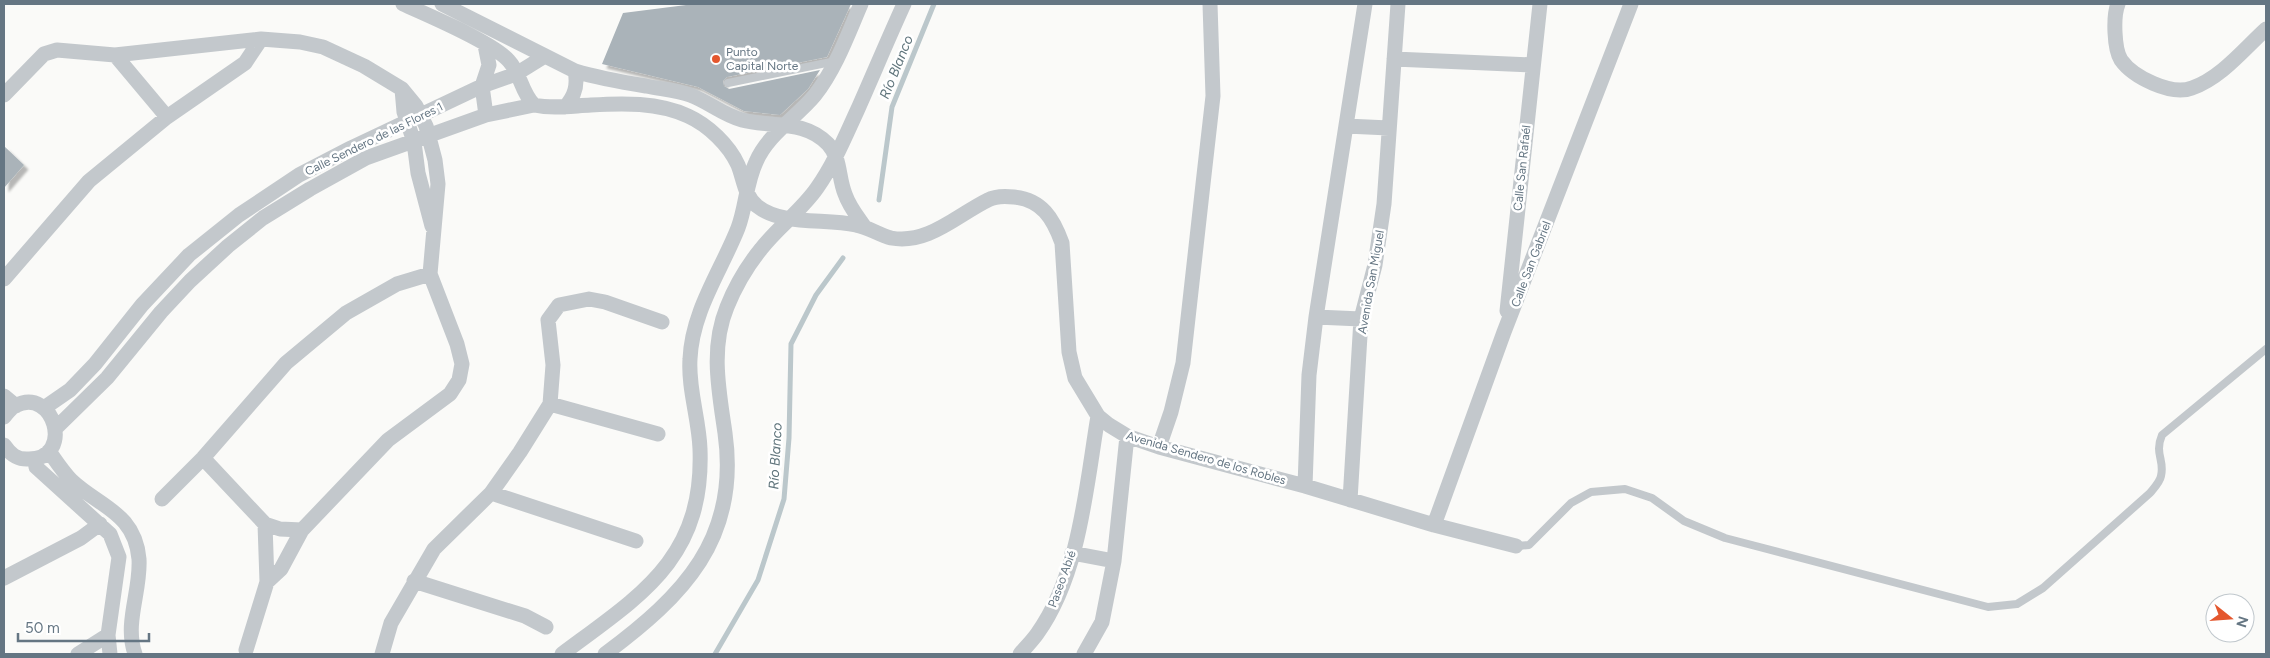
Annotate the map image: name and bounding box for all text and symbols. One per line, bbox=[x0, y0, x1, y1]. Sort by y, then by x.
water label: Río Blanco bbox=[876, 33, 917, 101]
place label: Punto Capital Norte bbox=[726, 45, 799, 73]
marker: Punto Capital Norte bbox=[710, 53, 722, 65]
street label: Calle Sendero de las Flores 1 bbox=[303, 99, 445, 179]
street label: Calle San Rafaél bbox=[1511, 124, 1533, 212]
street label: Calle San Gabriel bbox=[1508, 219, 1554, 309]
street label: Avenida San Miguel bbox=[1355, 229, 1387, 335]
water label: Río Blanco bbox=[765, 422, 786, 490]
street label: Avenida Sendero de los Robles bbox=[1125, 428, 1288, 488]
street label: Paseo Abié bbox=[1045, 548, 1079, 609]
north arrow bbox=[2205, 593, 2255, 643]
scale bar bbox=[18, 610, 149, 642]
text: N bbox=[2232, 614, 2252, 629]
text: 50 m bbox=[25, 619, 60, 637]

